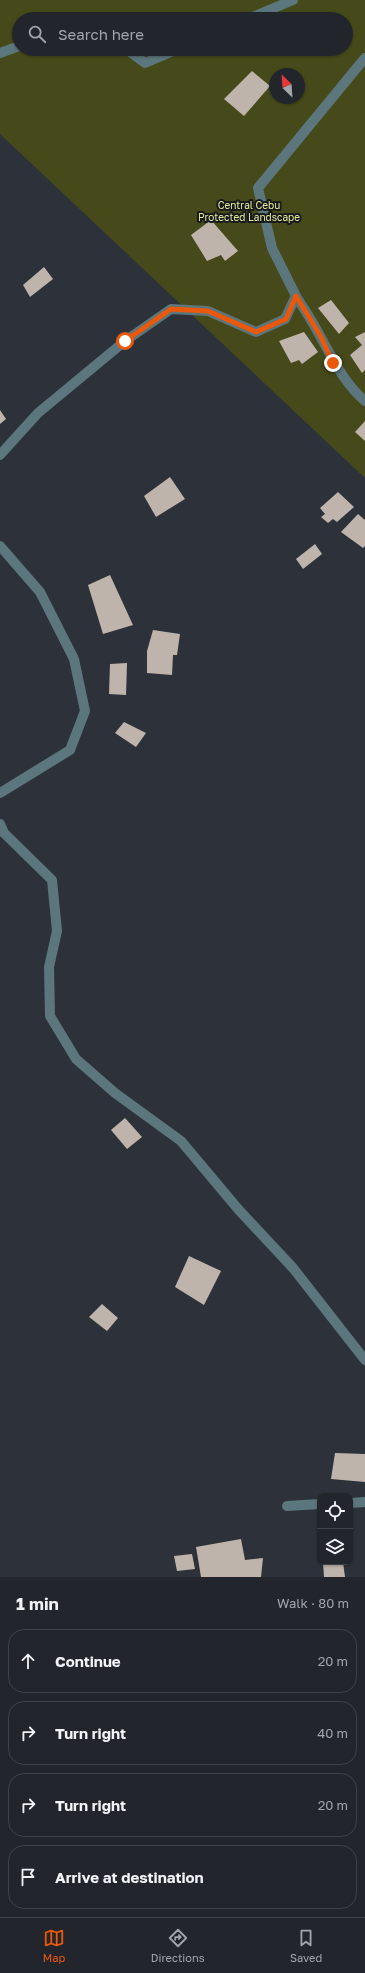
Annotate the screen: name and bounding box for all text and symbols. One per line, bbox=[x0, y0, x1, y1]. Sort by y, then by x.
search box bbox=[12, 12, 353, 56]
icon: search bbox=[26, 23, 48, 45]
text: Search here bbox=[58, 25, 144, 43]
north arrow bbox=[269, 68, 305, 104]
park label: Central Cebu Protected Landscape bbox=[198, 199, 300, 223]
route start bbox=[116, 332, 134, 350]
route end bbox=[324, 354, 342, 372]
map controls bbox=[317, 1493, 353, 1565]
button: locate bbox=[317, 1493, 353, 1529]
button: layers bbox=[317, 1529, 353, 1565]
text: 1 min bbox=[16, 1593, 59, 1614]
text: Walk · 80 m bbox=[277, 1595, 349, 1611]
icon: ahead bbox=[17, 1650, 39, 1672]
text: Continue bbox=[55, 1652, 121, 1670]
text: 20 m bbox=[318, 1653, 348, 1669]
icon: right bbox=[17, 1722, 39, 1744]
text: Turn right bbox=[55, 1724, 126, 1742]
text: 40 m bbox=[317, 1725, 348, 1741]
icon: right bbox=[17, 1794, 39, 1816]
text: Turn right bbox=[55, 1796, 126, 1814]
text: 20 m bbox=[318, 1797, 348, 1813]
icon: arrive bbox=[17, 1866, 39, 1888]
text: Arrive at destination bbox=[55, 1868, 204, 1886]
tab: Map bbox=[43, 1927, 65, 1964]
tab: Directions bbox=[151, 1927, 205, 1964]
tab: Saved bbox=[290, 1927, 322, 1964]

